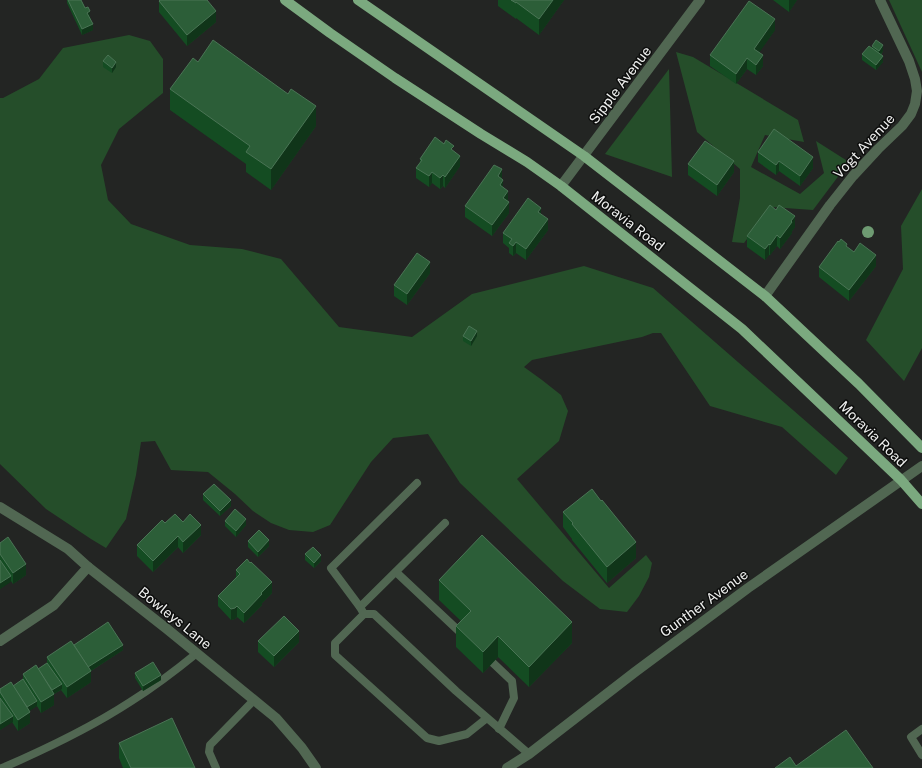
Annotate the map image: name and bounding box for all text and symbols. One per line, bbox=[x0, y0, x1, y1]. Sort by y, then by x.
street label: Sipple Avenue bbox=[586, 43, 654, 127]
street label: Vogt Avenue bbox=[830, 110, 898, 182]
street label: Moravia Road bbox=[588, 188, 668, 254]
street label: Moravia Road bbox=[836, 398, 910, 470]
street label: Gunther Avenue bbox=[657, 566, 751, 640]
street label: Bowleys Lane bbox=[135, 584, 215, 652]

